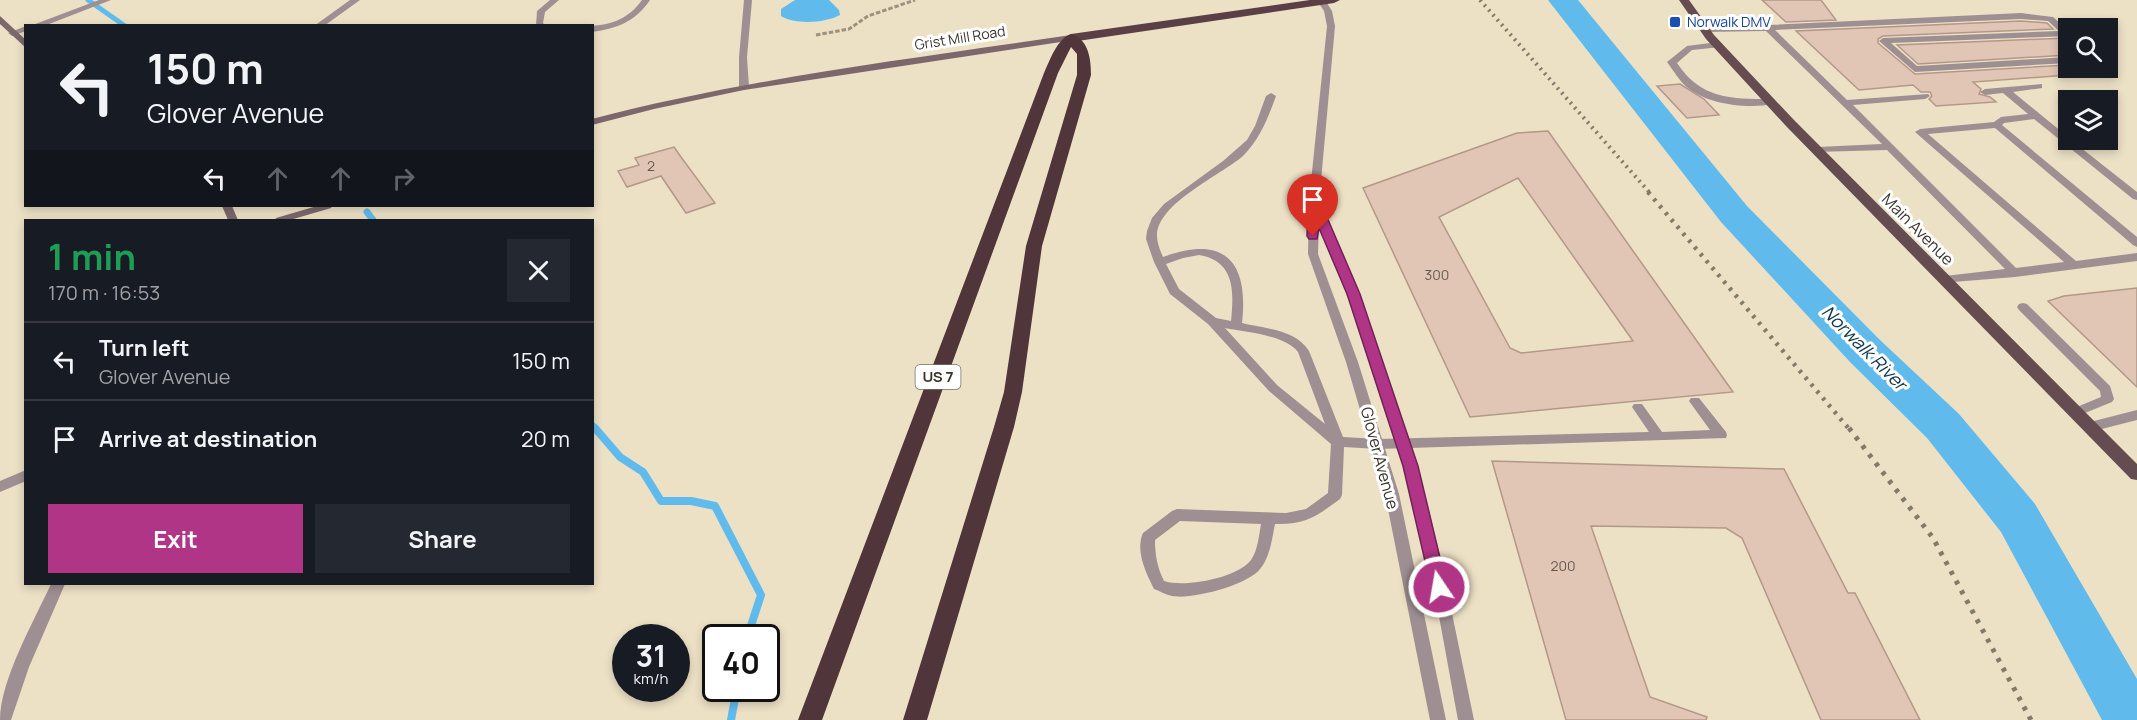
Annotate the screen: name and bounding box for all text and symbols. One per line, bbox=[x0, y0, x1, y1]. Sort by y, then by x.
place label: Norwalk DMV bbox=[1687, 12, 1771, 31]
marker: Norwalk DMV bbox=[1668, 15, 1682, 29]
map controls bbox=[2058, 18, 2118, 150]
button: search bbox=[2058, 18, 2118, 78]
street label: Grist Mill Road bbox=[913, 21, 1007, 54]
text: 150 m bbox=[147, 39, 264, 97]
icon: left bbox=[48, 48, 126, 126]
button: layers bbox=[2058, 90, 2118, 150]
text: Glover Avenue bbox=[147, 94, 324, 131]
house number: 2 bbox=[647, 156, 655, 175]
icon: left bbox=[198, 162, 231, 195]
icon: ahead bbox=[261, 162, 294, 195]
icon: ahead bbox=[324, 162, 357, 195]
icon: right bbox=[387, 162, 420, 195]
pin bbox=[1287, 174, 1338, 236]
icon: arrive bbox=[1296, 183, 1329, 216]
street label: Main Avenue bbox=[1877, 188, 1959, 270]
text: 1 min bbox=[48, 232, 136, 281]
button: close bbox=[507, 239, 570, 302]
house number: 300 bbox=[1425, 265, 1449, 284]
text: 170 m · 16:53 bbox=[48, 279, 160, 306]
water label: Norwalk River bbox=[1817, 300, 1914, 397]
text: Turn left bbox=[99, 333, 189, 363]
icon: left bbox=[48, 345, 81, 378]
text: 150 m bbox=[512, 346, 570, 376]
text: Glover Avenue bbox=[99, 363, 230, 390]
road number: US 7 bbox=[916, 365, 960, 389]
street label: Glover Avenue bbox=[1356, 404, 1404, 512]
icon: arrive bbox=[48, 423, 81, 456]
text: Arrive at destination bbox=[99, 424, 317, 454]
text: 20 m bbox=[521, 424, 570, 454]
button: Exit bbox=[48, 504, 303, 573]
button: Share bbox=[315, 504, 570, 573]
position arrow bbox=[1407, 555, 1471, 619]
house number: 200 bbox=[1550, 556, 1576, 575]
speed limit sign: 40 bbox=[702, 624, 780, 702]
text: 31 bbox=[636, 635, 666, 676]
text: km/h bbox=[634, 668, 668, 689]

